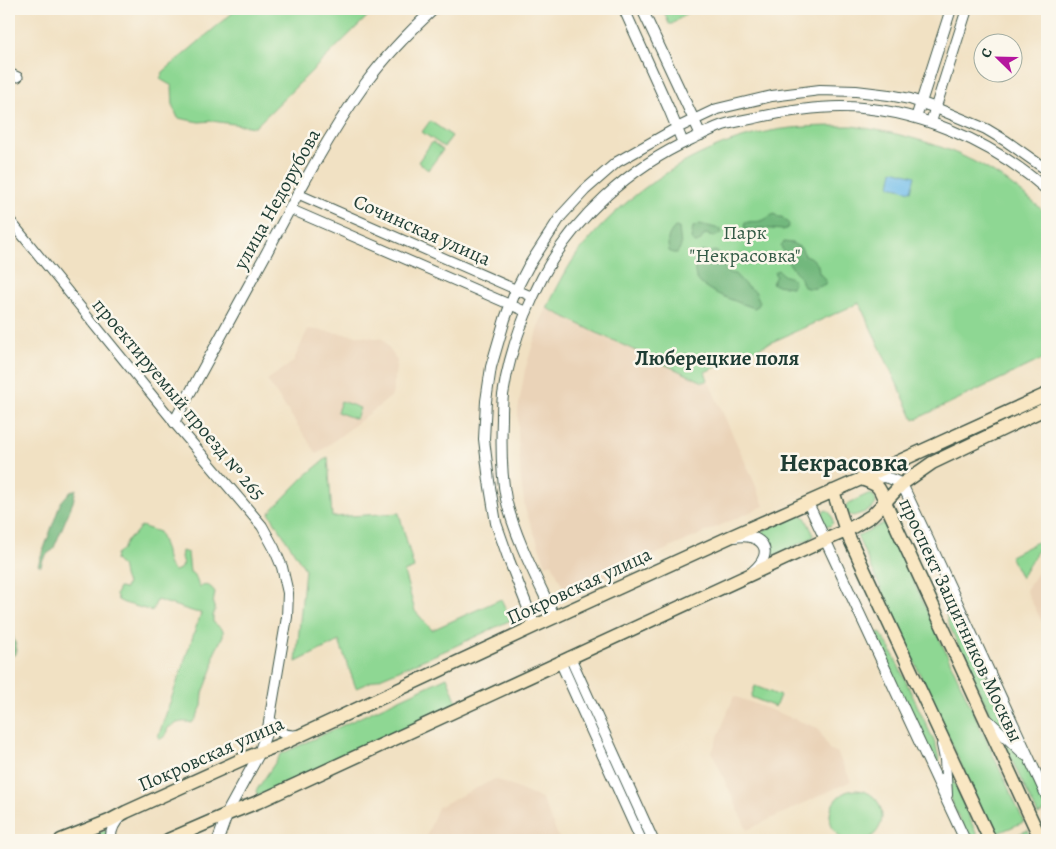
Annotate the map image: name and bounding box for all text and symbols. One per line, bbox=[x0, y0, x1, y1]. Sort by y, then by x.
north arrow bbox=[974, 32, 1024, 82]
text: С bbox=[976, 45, 997, 61]
street label: улица Недорубова bbox=[227, 123, 327, 275]
street label: Сочинская улица bbox=[349, 188, 496, 273]
park label: Парк "Некрасовка" bbox=[689, 219, 801, 269]
street label: проектируемый проезд № 265 bbox=[86, 292, 272, 506]
district label: Люберецкие поля bbox=[635, 344, 799, 372]
district label: Некрасовка bbox=[780, 446, 909, 480]
street label: проспект Защитников Москвы bbox=[892, 493, 1030, 747]
street label: Покровская улица bbox=[502, 540, 657, 631]
street label: Покровская улица bbox=[134, 709, 289, 798]

